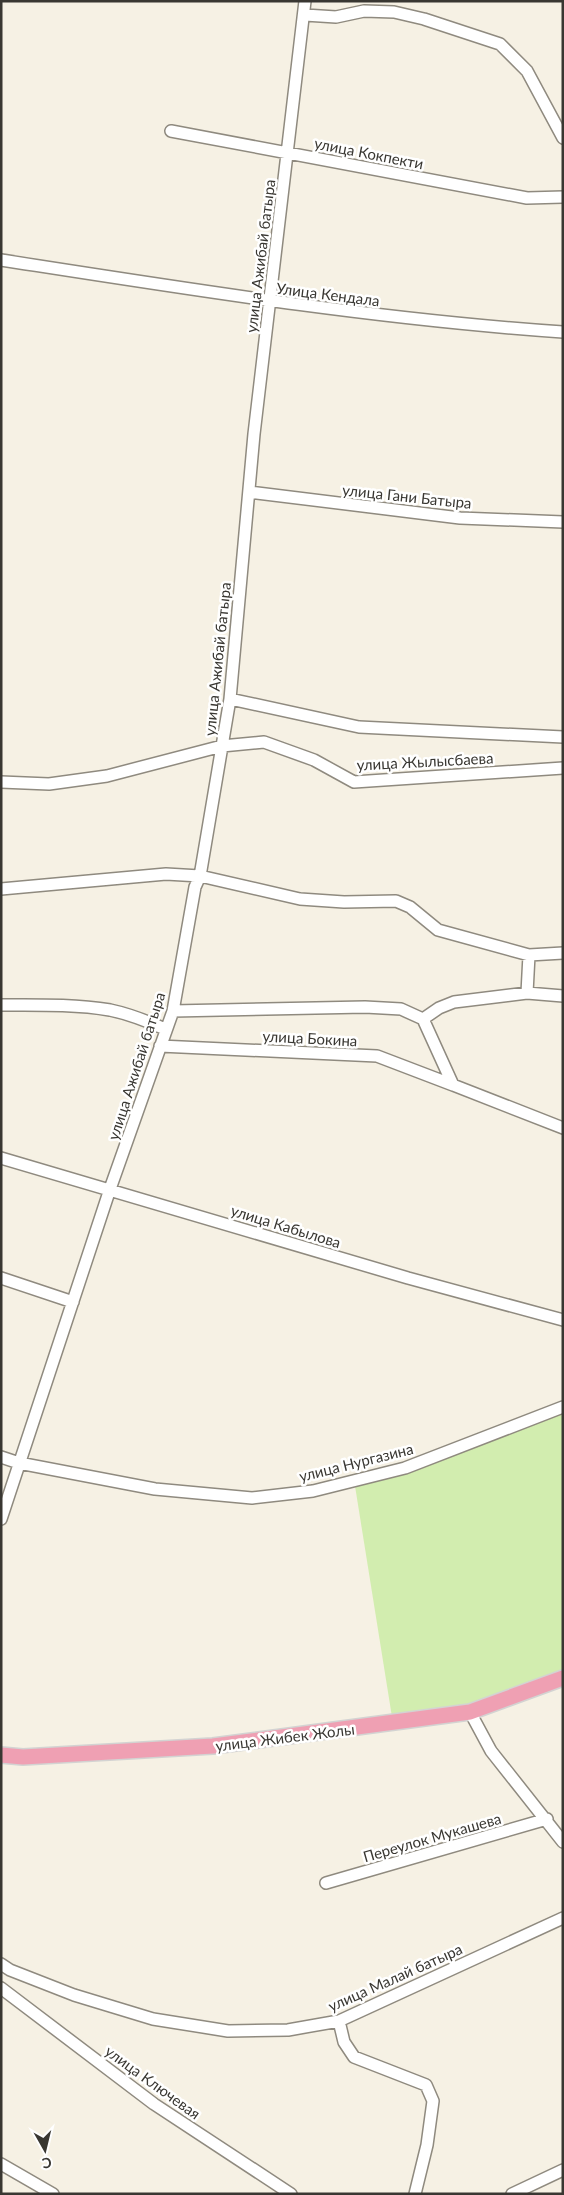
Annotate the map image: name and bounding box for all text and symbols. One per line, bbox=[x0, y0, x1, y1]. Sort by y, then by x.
street label: улица Кокпекти bbox=[313, 134, 425, 172]
street label: улица Ажибай батыра bbox=[242, 178, 278, 334]
street label: Улица Кендала bbox=[275, 279, 381, 309]
street label: улица Гани Батыра bbox=[342, 480, 472, 512]
street label: улица Ажибай батыра bbox=[200, 581, 234, 737]
street label: улица Жылысбаева bbox=[356, 748, 494, 774]
street label: улица Ажибай батыра bbox=[104, 990, 168, 1142]
street label: улица Бокина bbox=[262, 1027, 358, 1049]
street label: улица Кабылова bbox=[229, 1201, 343, 1251]
street label: улица Нургазина bbox=[297, 1439, 415, 1485]
street label: улица Жибек Жолы bbox=[214, 1720, 356, 1754]
street label: Переулок Мукашева bbox=[361, 1809, 503, 1865]
street label: улица Малай батыра bbox=[325, 1939, 465, 2015]
street label: улица Ключевая bbox=[102, 2041, 204, 2123]
north arrow bbox=[20, 2125, 70, 2175]
text: С bbox=[40, 2154, 53, 2173]

